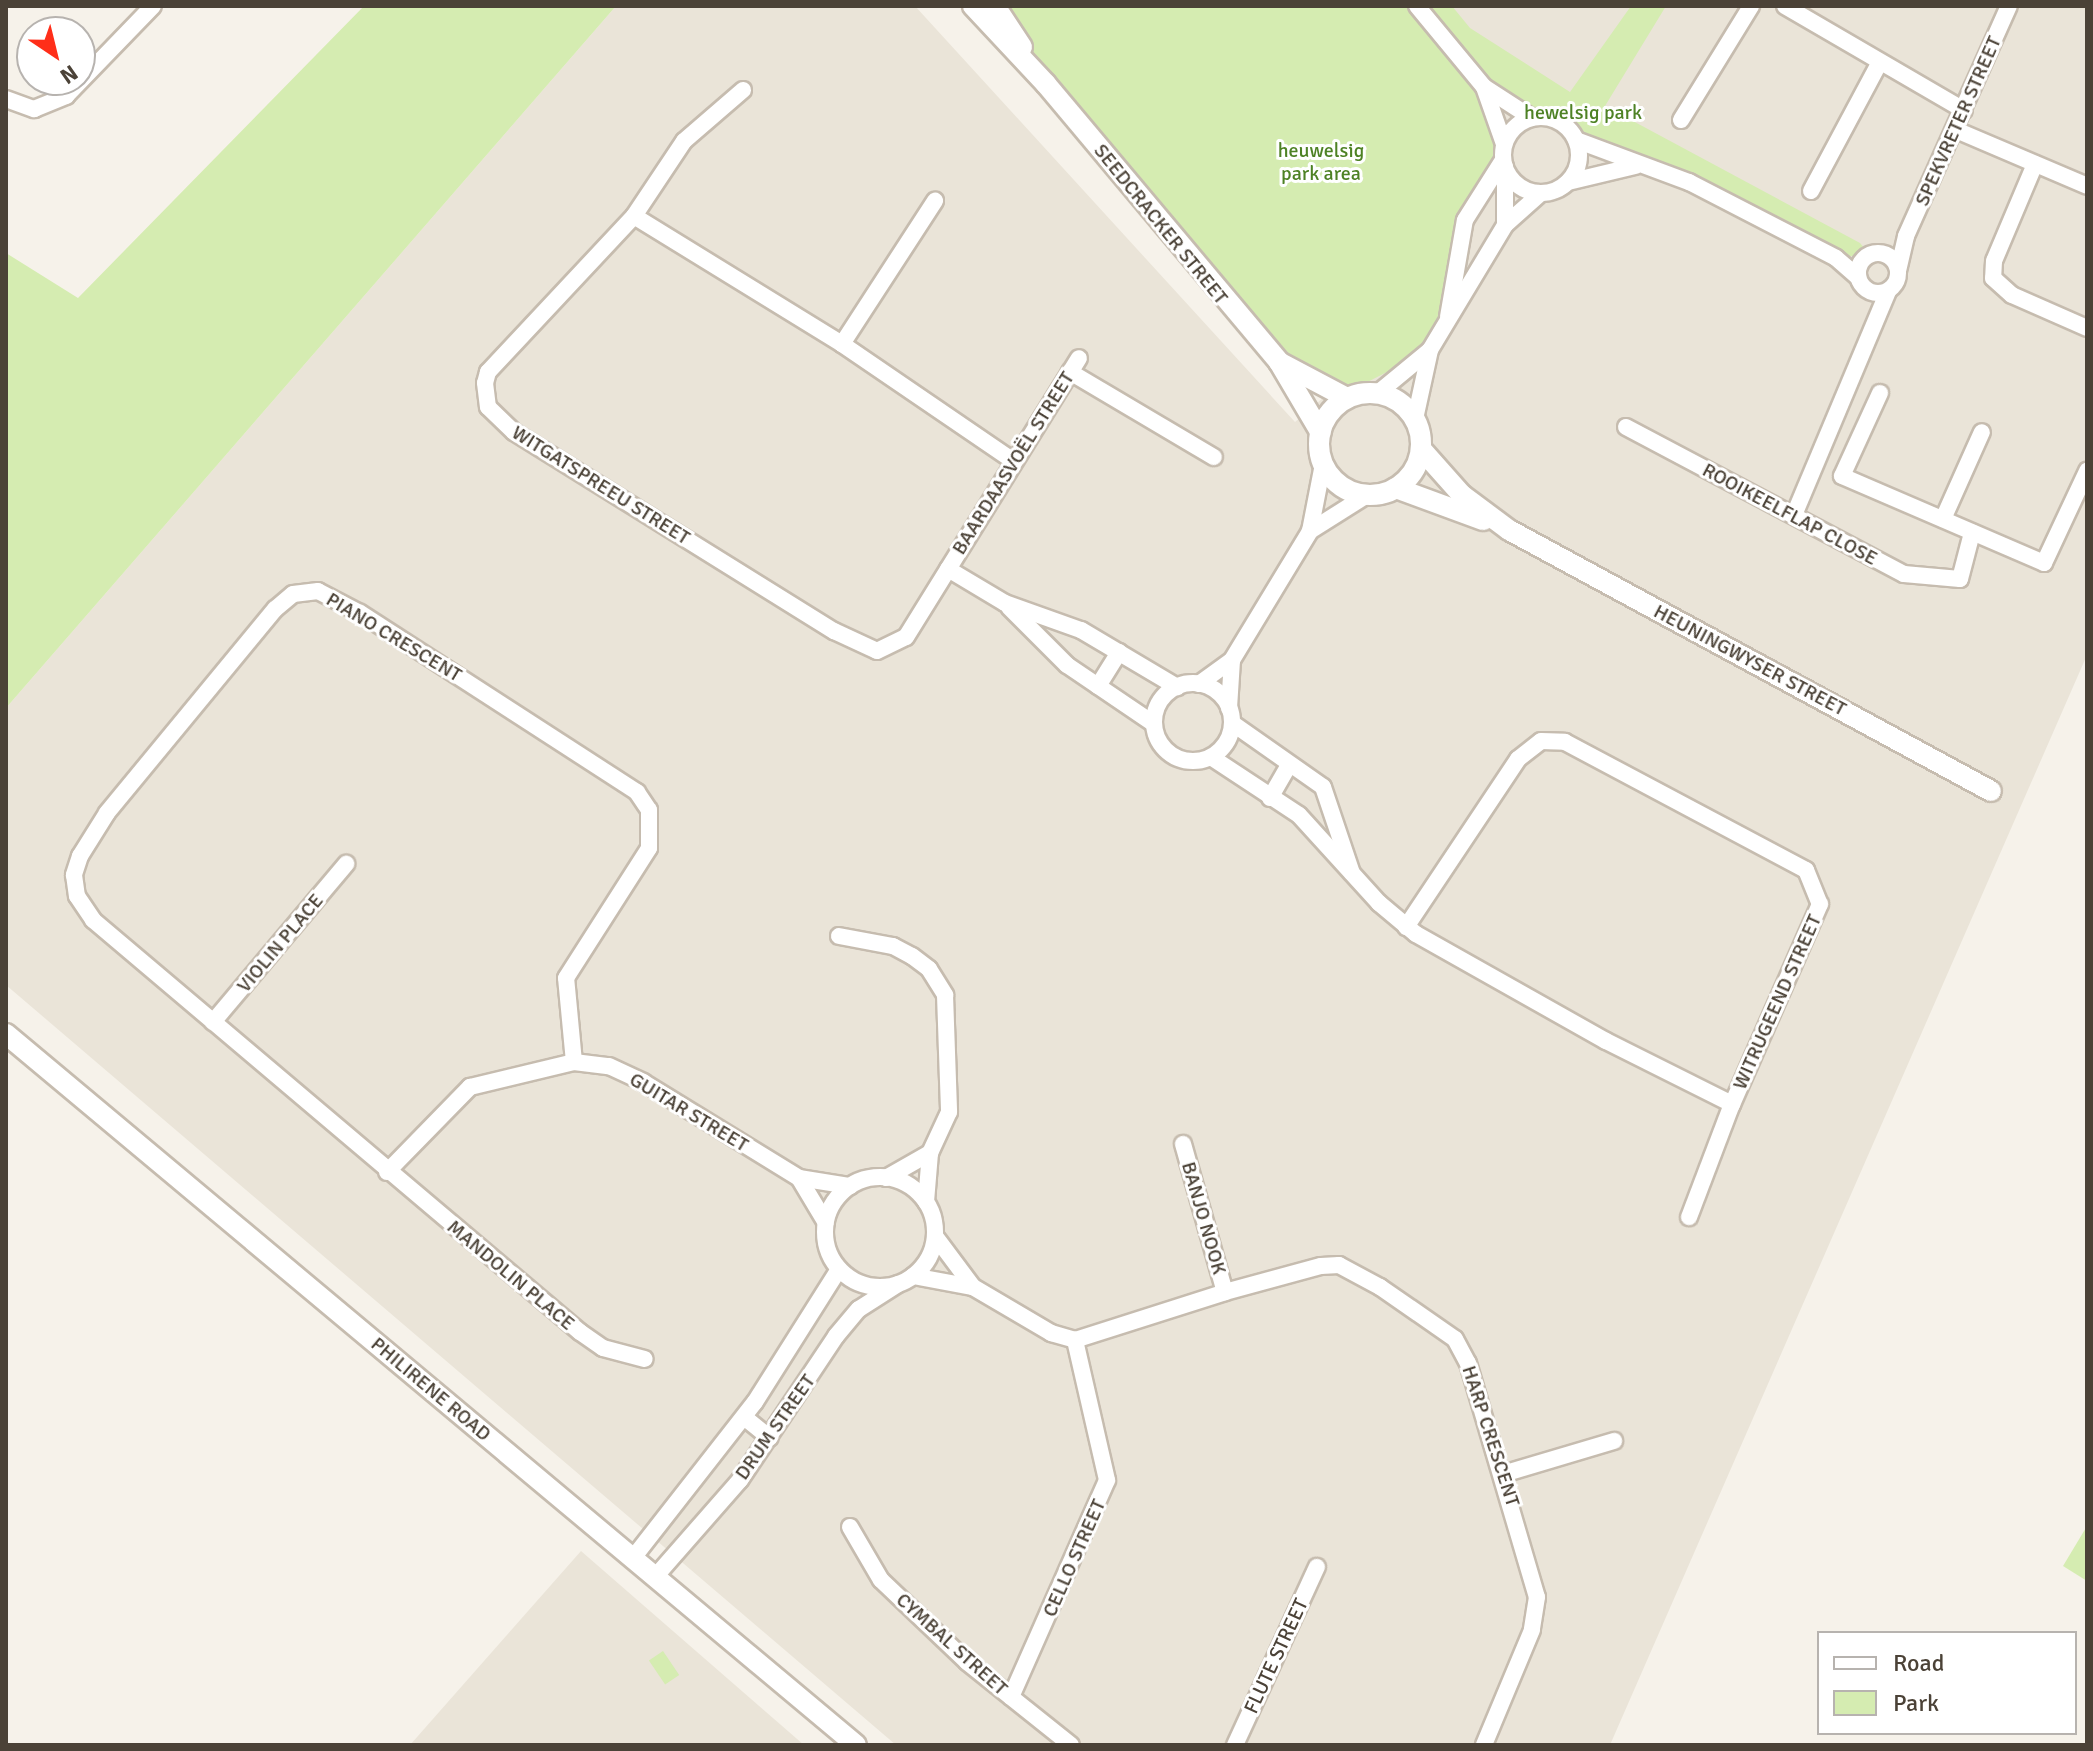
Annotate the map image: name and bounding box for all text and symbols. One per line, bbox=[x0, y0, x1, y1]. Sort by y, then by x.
north arrow bbox=[16, 16, 96, 96]
street label: SPEKVRETER STREET bbox=[1910, 33, 2006, 209]
text: N bbox=[55, 59, 83, 90]
park label: hewelsig park bbox=[1524, 100, 1642, 124]
street label: SEEDCRACKER STREET bbox=[1089, 139, 1233, 309]
park label: heuwelsig park area bbox=[1278, 139, 1364, 186]
street label: BAARDAASVOËL STREET bbox=[947, 367, 1079, 559]
street label: WITGATSPREEU STREET bbox=[507, 420, 695, 550]
street label: ROOIKEELFLAP CLOSE bbox=[1698, 458, 1882, 570]
street label: PIANO CRESCENT bbox=[322, 587, 466, 687]
street label: HEUNINGWYSER STREET bbox=[1650, 599, 1850, 721]
street label: VIOLIN PLACE bbox=[232, 889, 328, 997]
street label: WITRUGEEND STREET bbox=[1728, 911, 1826, 1093]
street label: GUITAR STREET bbox=[625, 1067, 753, 1157]
street label: BANJO NOOK bbox=[1176, 1159, 1232, 1277]
street label: MANDOLIN PLACE bbox=[442, 1215, 580, 1335]
street label: PHILIRENE ROAD bbox=[366, 1332, 496, 1446]
street label: HARP CRESCENT bbox=[1457, 1363, 1525, 1509]
street label: DRUM STREET bbox=[730, 1370, 820, 1484]
street label: CELLO STREET bbox=[1037, 1496, 1111, 1620]
street label: CYMBAL STREET bbox=[891, 1588, 1013, 1700]
street label: FLUTE STREET bbox=[1239, 1595, 1313, 1717]
legend bbox=[1817, 1631, 2077, 1735]
text: Road bbox=[1893, 1648, 1944, 1678]
text: Park bbox=[1893, 1688, 1939, 1718]

